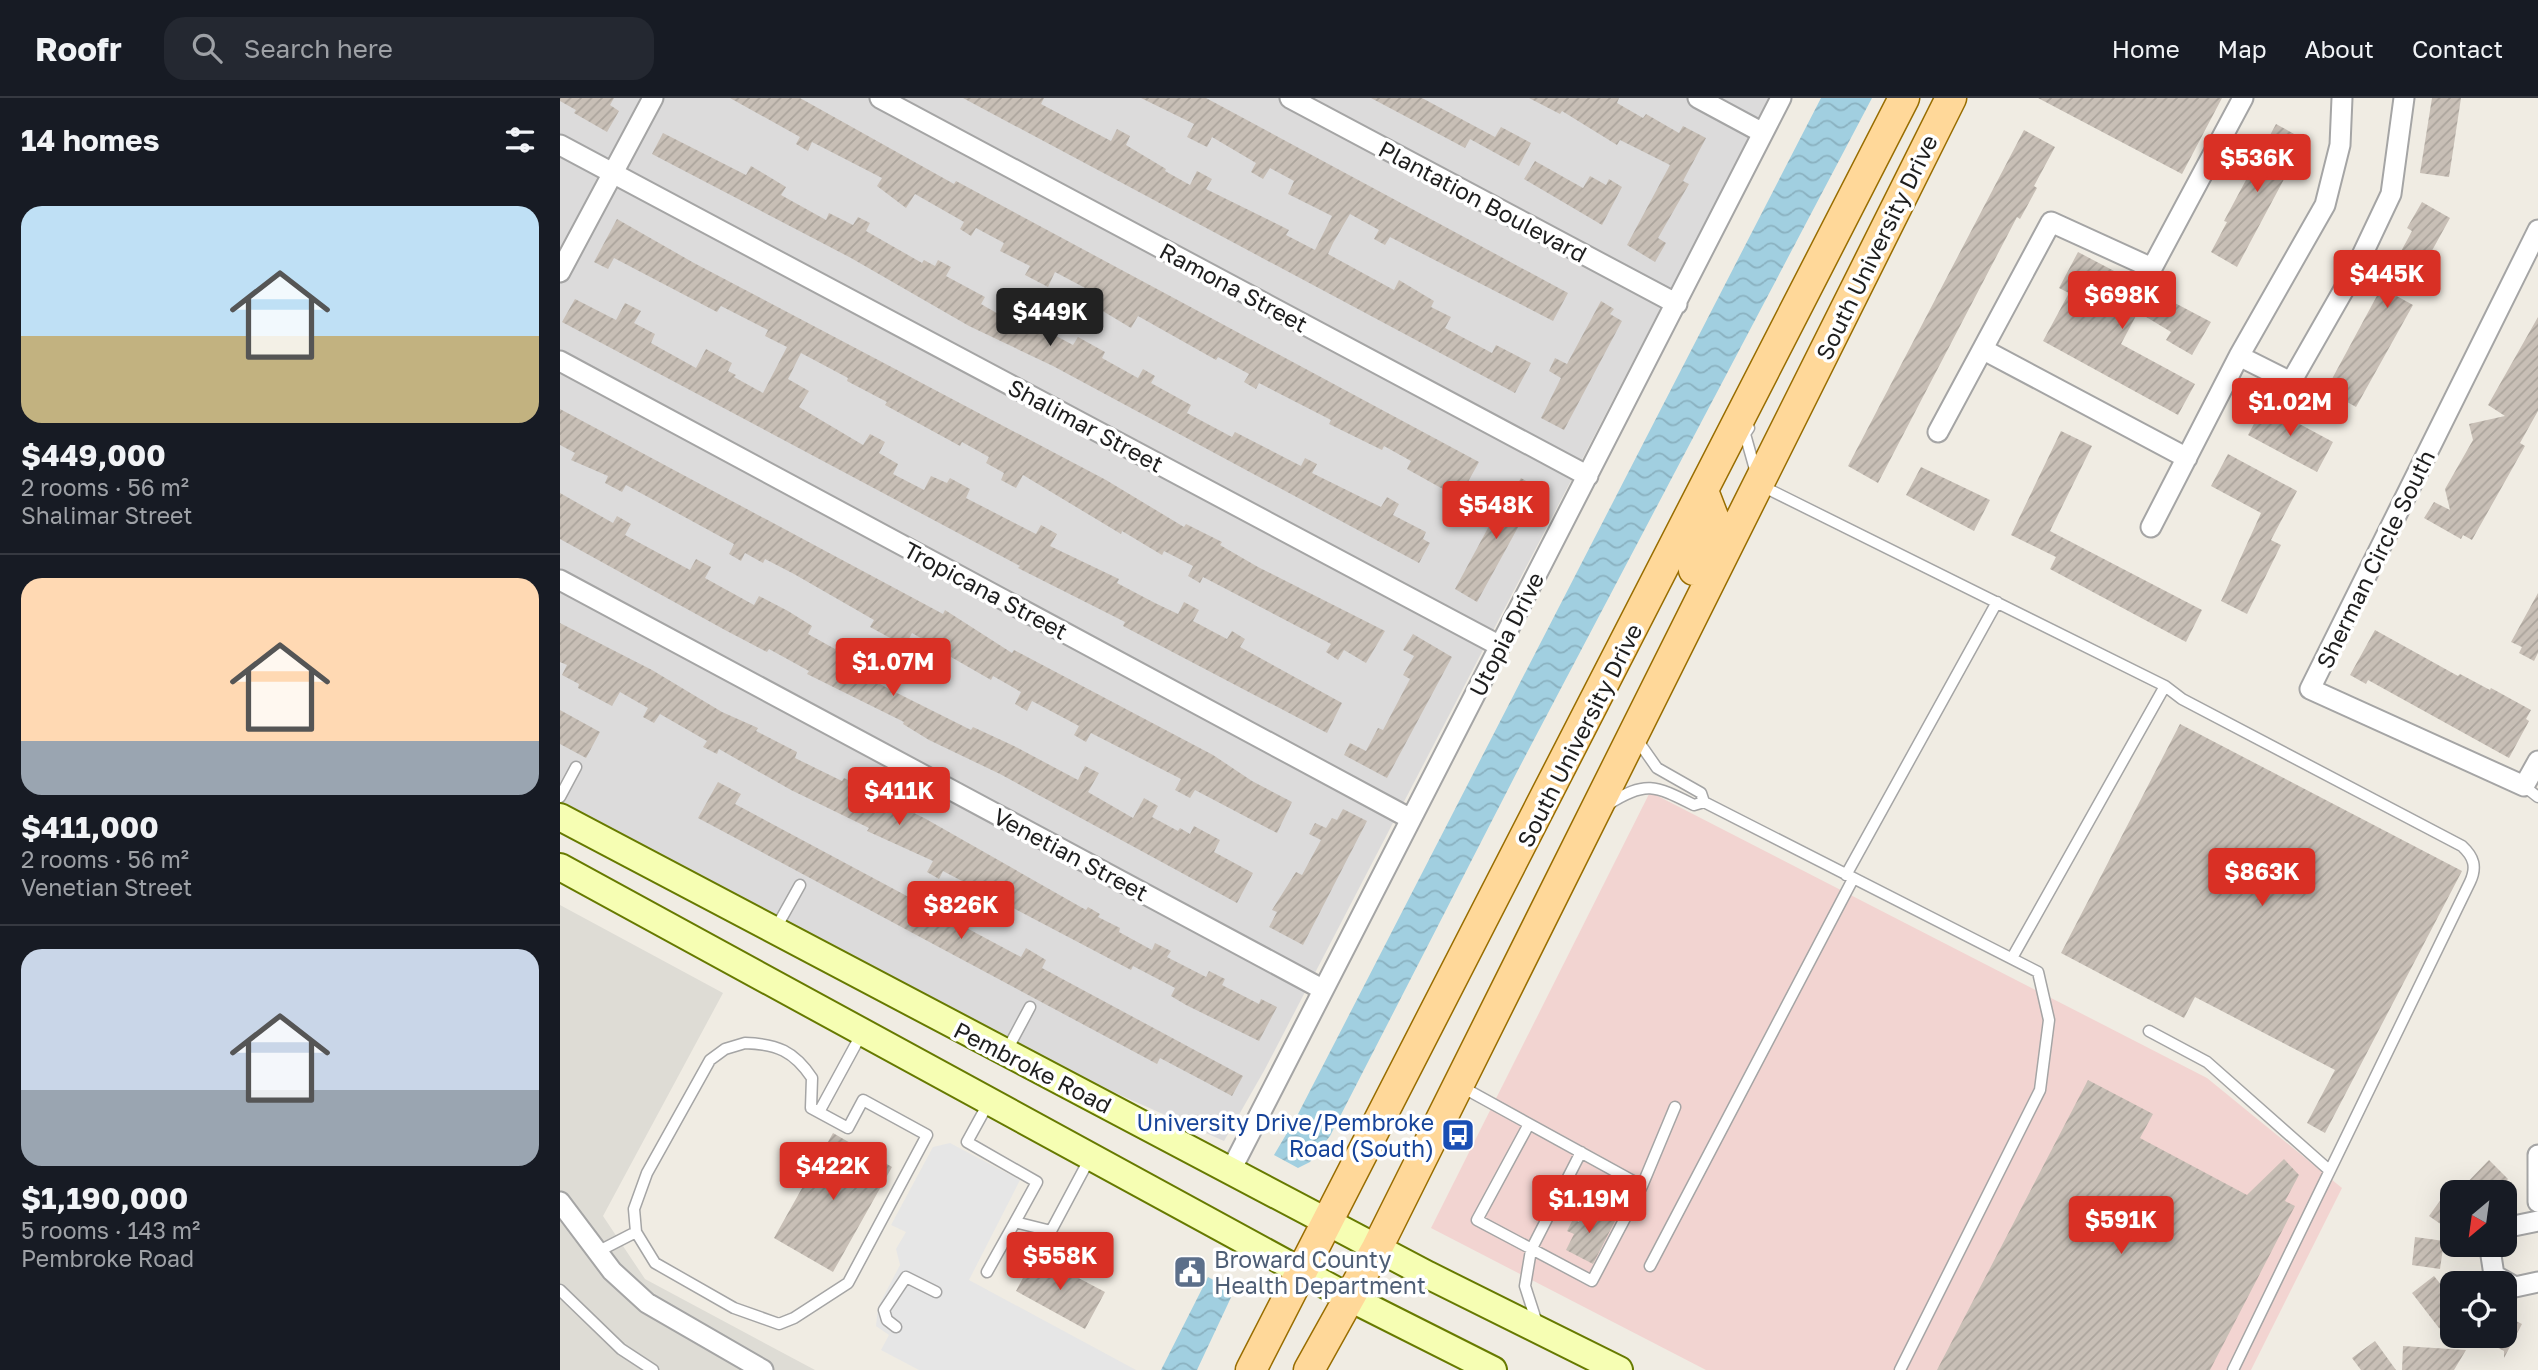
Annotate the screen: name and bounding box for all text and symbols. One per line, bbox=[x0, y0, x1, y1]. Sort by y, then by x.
search box bbox=[164, 17, 654, 80]
text: Roofr bbox=[35, 29, 122, 68]
icon: search bbox=[188, 29, 226, 67]
text: Search here bbox=[244, 33, 393, 64]
text: Home bbox=[2112, 34, 2180, 63]
text: Map bbox=[2218, 34, 2267, 63]
text: About bbox=[2305, 34, 2374, 63]
text: Contact bbox=[2412, 34, 2503, 63]
icon: filters bbox=[501, 121, 539, 159]
text: 14 homes bbox=[21, 122, 160, 158]
street label: South University Drive bbox=[1809, 130, 1943, 364]
street label: Plantation Boulevard bbox=[1374, 134, 1592, 268]
pin: $536K bbox=[2208, 134, 2306, 194]
text: $536K bbox=[2220, 143, 2294, 171]
street label: Ramona Street bbox=[1155, 236, 1313, 338]
pin: $445K bbox=[2338, 250, 2436, 310]
icon: home bbox=[217, 252, 343, 378]
text: $445K bbox=[2350, 259, 2424, 287]
pin: $698K bbox=[2073, 272, 2171, 331]
text: $698K bbox=[2084, 280, 2160, 308]
pin: $449K bbox=[1001, 288, 1099, 348]
text: $449K bbox=[1012, 297, 1088, 325]
street label: Shalimar Street bbox=[1004, 372, 1168, 478]
pin: $1.02M bbox=[2233, 378, 2347, 438]
text: $1.02M bbox=[2248, 387, 2332, 415]
text: $449,000 bbox=[21, 437, 166, 473]
street label: Sherman Circle South bbox=[2310, 445, 2440, 673]
text: 2 rooms · 56 m² bbox=[21, 473, 189, 501]
pin: $548K bbox=[1447, 482, 1545, 541]
text: $548K bbox=[1458, 490, 1534, 518]
text: Shalimar Street bbox=[21, 501, 193, 529]
street label: Tropicana Street bbox=[899, 535, 1073, 645]
street label: Utopia Drive bbox=[1463, 567, 1549, 701]
street label: South University Drive bbox=[1510, 619, 1648, 851]
icon: home bbox=[217, 624, 343, 750]
pin: $1.07M bbox=[836, 638, 950, 698]
text: $1.07M bbox=[852, 647, 934, 675]
pin: $411K bbox=[850, 768, 948, 827]
text: $411K bbox=[864, 776, 934, 804]
street label: Venetian Street bbox=[989, 801, 1153, 907]
text: $411,000 bbox=[21, 809, 159, 845]
text: 2 rooms · 56 m² bbox=[21, 845, 189, 873]
pin: $863K bbox=[2213, 848, 2311, 908]
text: $863K bbox=[2224, 857, 2300, 885]
text: Venetian Street bbox=[21, 873, 192, 901]
pin: $826K bbox=[912, 882, 1010, 941]
text: $826K bbox=[923, 890, 999, 918]
icon: home bbox=[217, 995, 343, 1121]
street label: Pembroke Road bbox=[949, 1015, 1117, 1119]
place label: University Drive/Pembroke Road (South) bbox=[1136, 1108, 1434, 1162]
bus stop icon: University Drive/Pembroke Road (South) bbox=[1439, 1116, 1477, 1154]
pin: $422K bbox=[784, 1142, 882, 1202]
text: $422K bbox=[796, 1151, 870, 1179]
pin: $1.19M bbox=[1532, 1176, 1646, 1235]
text: $1,190,000 bbox=[21, 1180, 188, 1216]
north arrow bbox=[2440, 1180, 2516, 1256]
map controls bbox=[2440, 1180, 2517, 1348]
text: $1.19M bbox=[1548, 1184, 1630, 1212]
pin: $591K bbox=[2072, 1196, 2170, 1256]
text: $591K bbox=[2085, 1205, 2157, 1233]
text: 5 rooms · 143 m² bbox=[21, 1216, 200, 1244]
pin: $558K bbox=[1011, 1232, 1109, 1292]
text: $558K bbox=[1023, 1241, 1097, 1269]
text: Pembroke Road bbox=[21, 1244, 194, 1272]
place label: Broward County Health Department bbox=[1214, 1245, 1426, 1299]
public building icon: Broward County Health Department bbox=[1171, 1253, 1209, 1291]
button: locate bbox=[2440, 1271, 2517, 1348]

